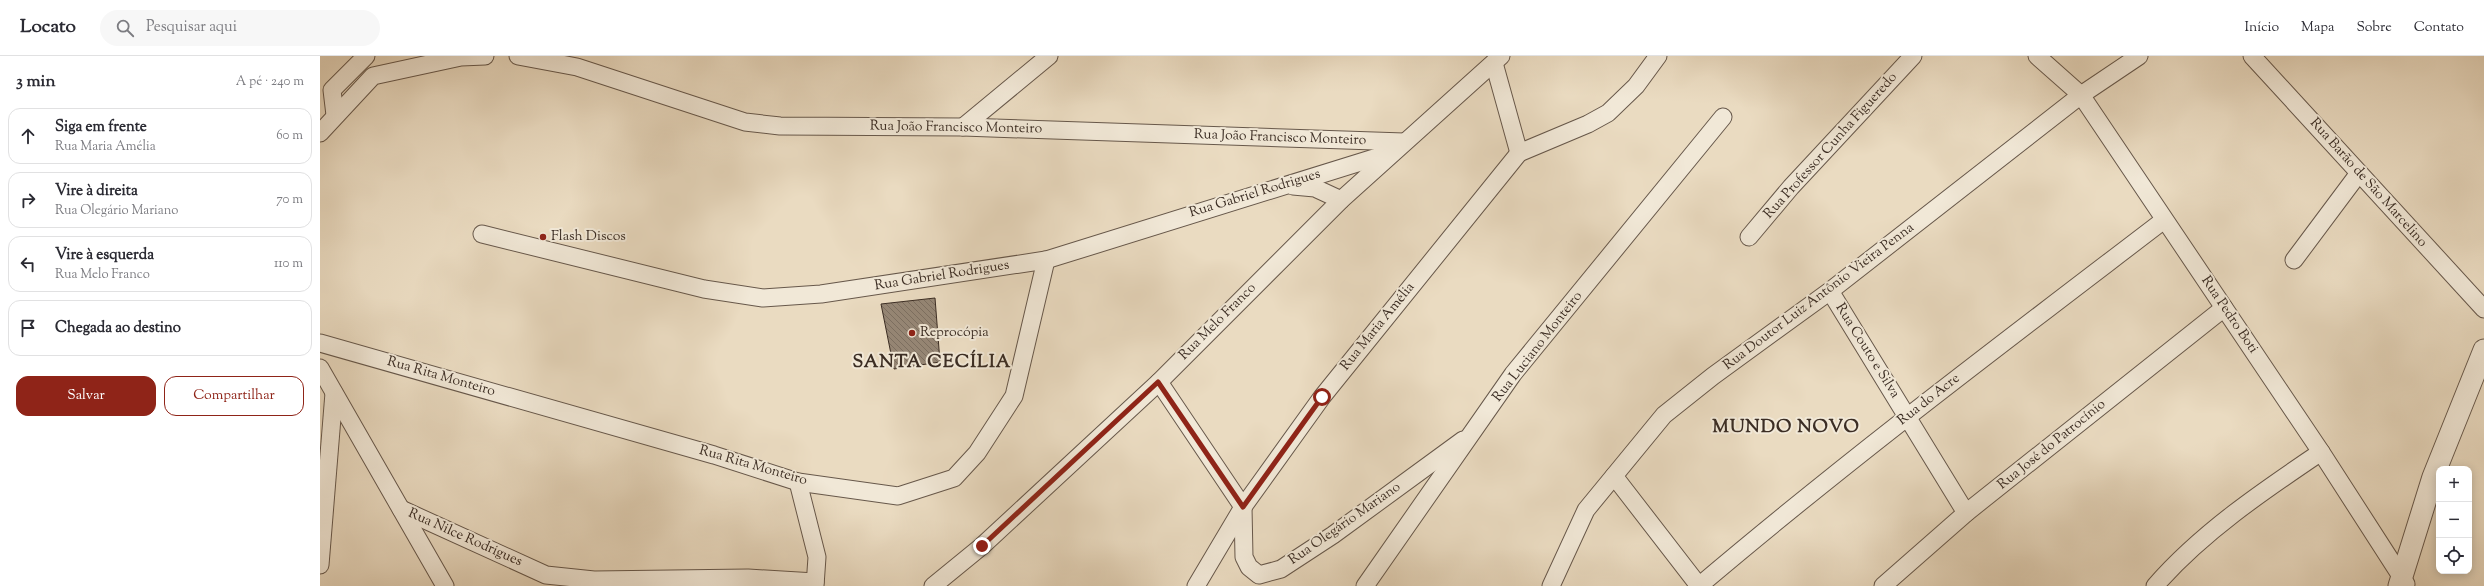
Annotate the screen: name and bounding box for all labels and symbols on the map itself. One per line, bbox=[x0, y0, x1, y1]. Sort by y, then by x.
street label: Rua Professor Cunha Figueredo bbox=[1760, 68, 1903, 224]
street label: Rua Barão de São Marcelino bbox=[2304, 114, 2432, 252]
street label: Rua João Francisco Monteiro bbox=[870, 116, 1043, 140]
street label: Rua João Francisco Monteiro bbox=[1193, 125, 1367, 151]
street label: Rua Gabriel Rodrigues bbox=[1187, 165, 1323, 223]
street label: Rua Doutor Luiz Antônio Vieira Penna bbox=[1719, 218, 1919, 376]
place label: Flash Discos bbox=[551, 227, 626, 247]
marker: Flash Discos bbox=[538, 232, 548, 242]
street label: Rua Gabriel Rodrigues bbox=[873, 255, 1011, 297]
street label: Rua Pedro Boti bbox=[2196, 272, 2262, 358]
street label: Rua Maria Amélia bbox=[1336, 278, 1420, 375]
street label: Rua Melo Franco bbox=[1175, 279, 1261, 365]
street label: Rua Luciano Monteiro bbox=[1488, 287, 1588, 407]
street label: Rua Couto e Silva bbox=[1830, 300, 1905, 403]
place label: Reprocópia bbox=[920, 323, 989, 343]
marker: Reprocópia bbox=[907, 328, 917, 338]
district label: SANTA CECÍLIA bbox=[853, 349, 1011, 376]
street label: Rua Rita Monteiro bbox=[384, 352, 498, 402]
street label: Rua do Acre bbox=[1894, 369, 1964, 431]
route start bbox=[1313, 388, 1331, 406]
street label: Rua José do Patrocínio bbox=[1994, 395, 2111, 495]
district label: MUNDO NOVO bbox=[1712, 415, 1860, 441]
street label: Rua Rita Monteiro bbox=[696, 441, 810, 491]
street label: Rua Olegário Mariano bbox=[1285, 478, 1405, 570]
street label: Rua Nilce Rodrigues bbox=[405, 504, 525, 572]
route end bbox=[973, 537, 991, 555]

